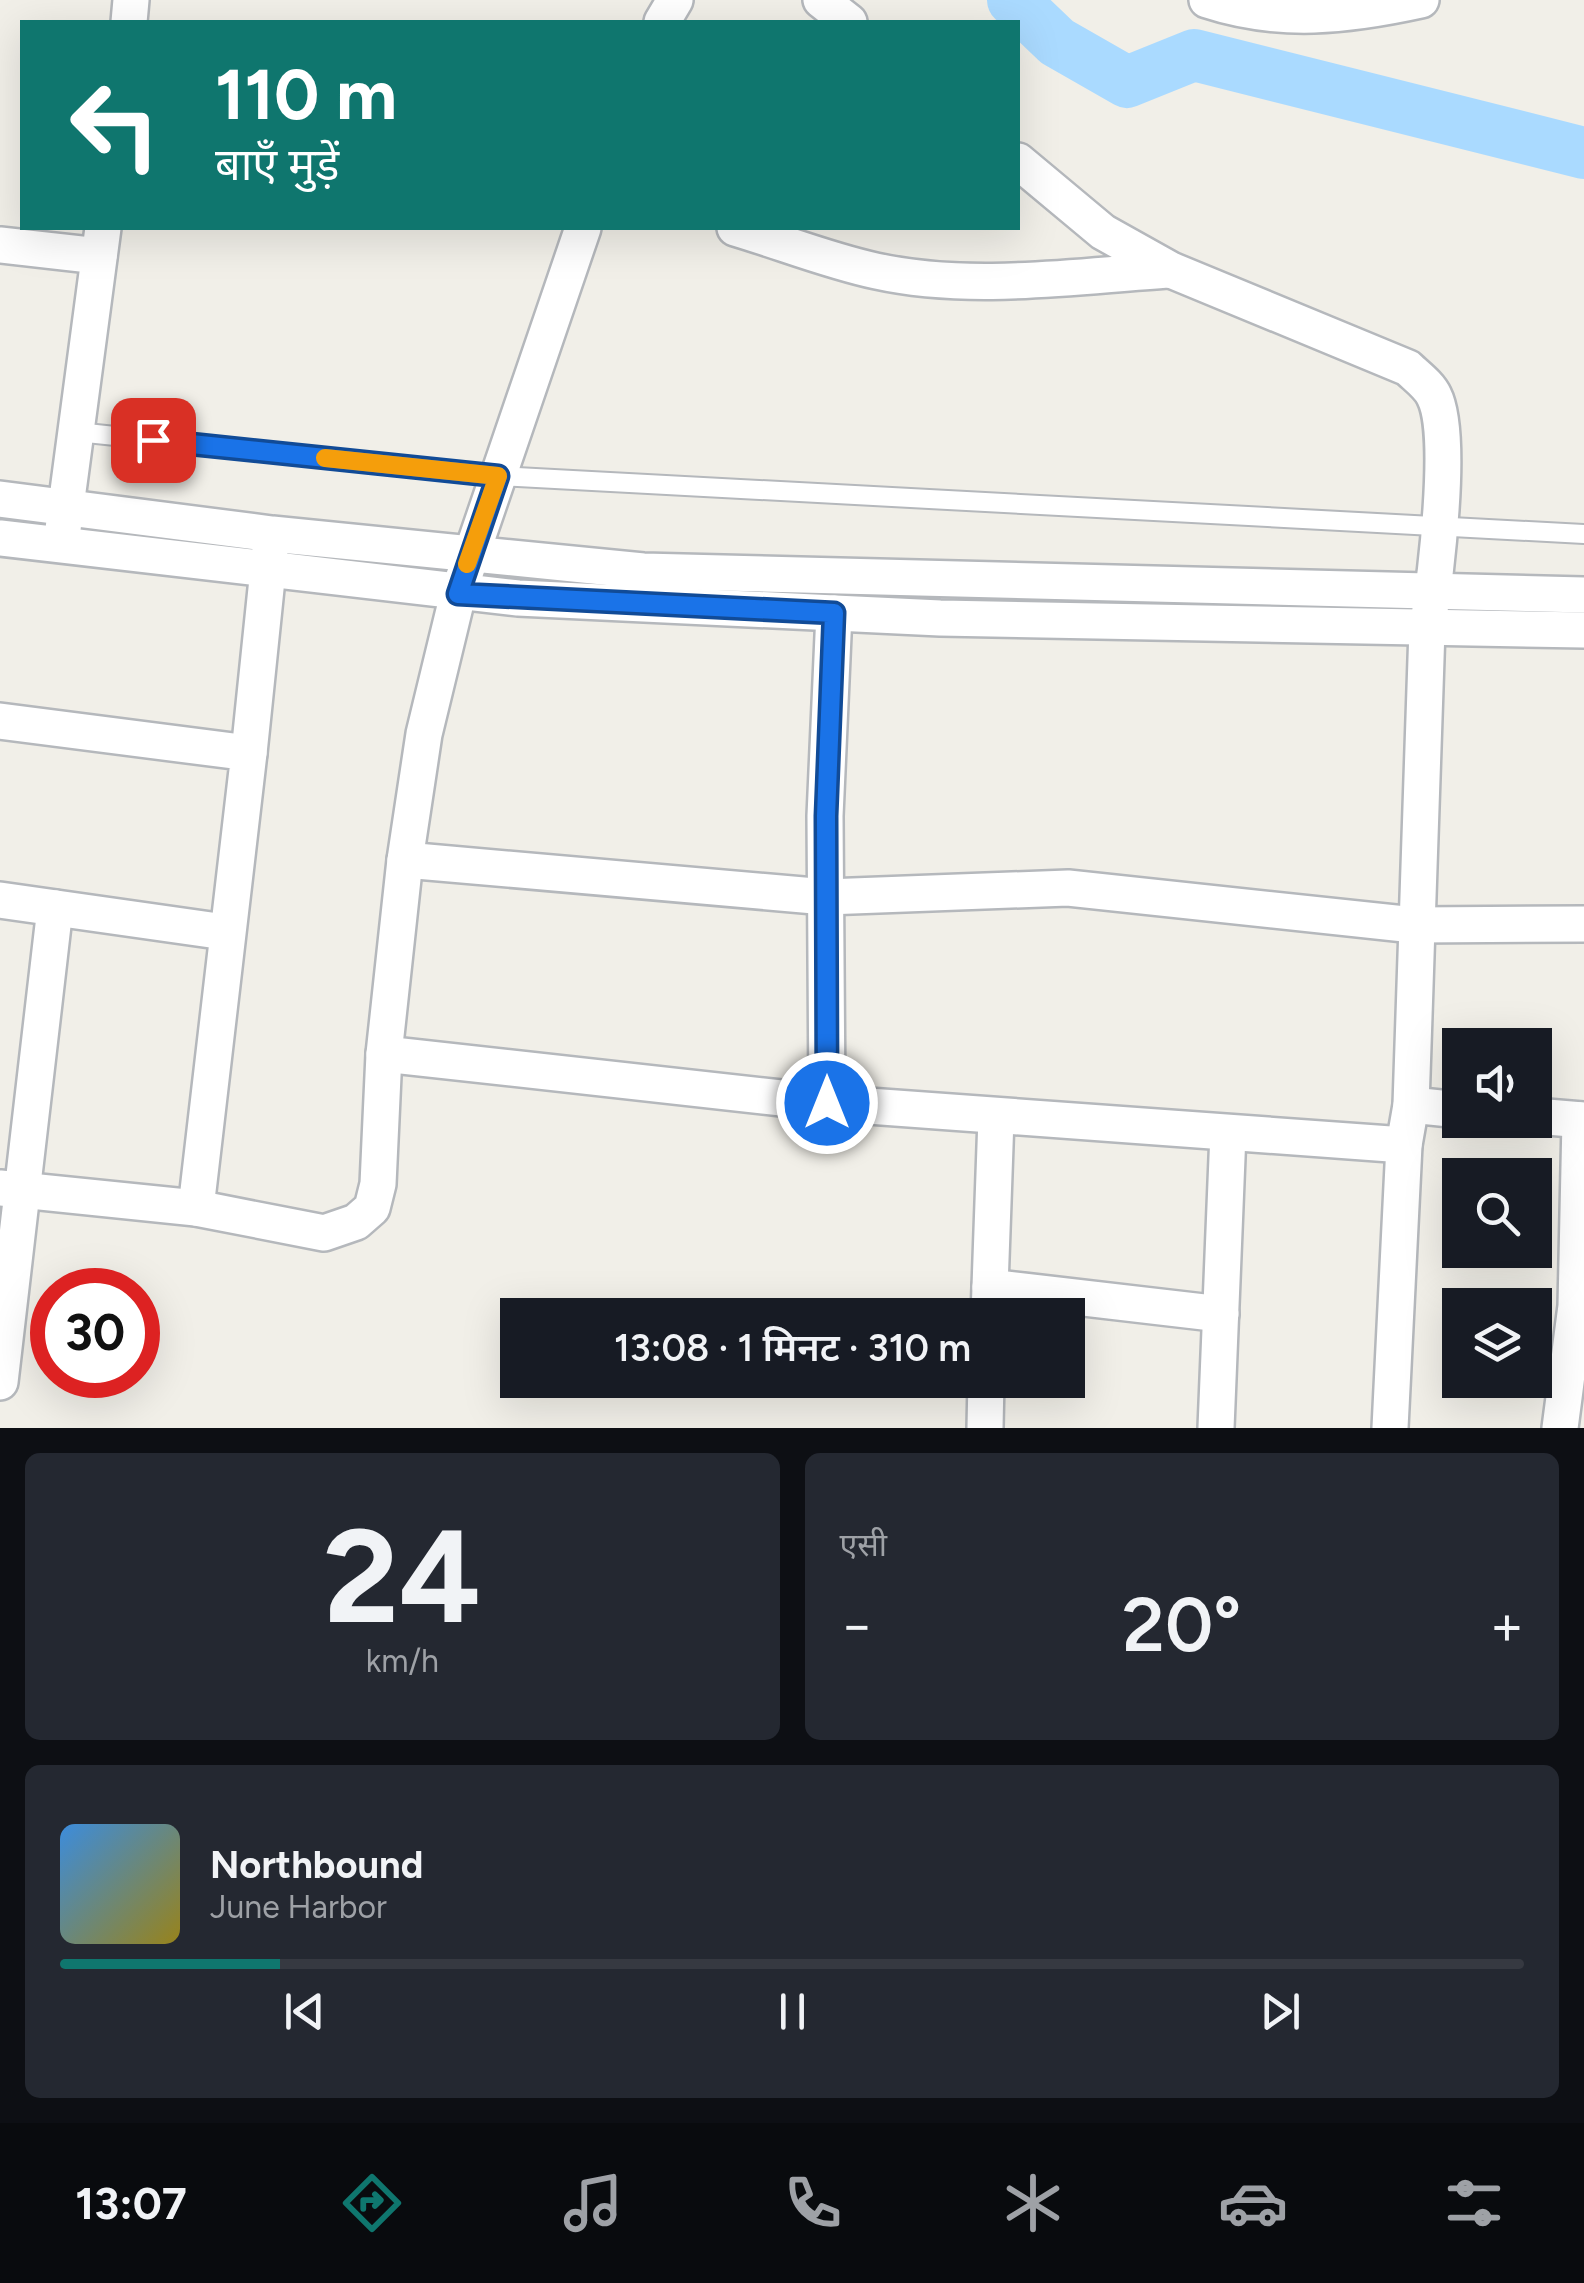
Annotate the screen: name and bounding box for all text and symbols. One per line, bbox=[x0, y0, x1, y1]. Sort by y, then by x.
text: 110 m bbox=[215, 52, 397, 137]
icon: left bbox=[50, 60, 180, 190]
text: बाएँ मुड़ें bbox=[215, 137, 339, 191]
pin bbox=[111, 398, 196, 483]
icon: arrive bbox=[126, 413, 181, 468]
map controls bbox=[1442, 1028, 1552, 1398]
button: sound bbox=[1442, 1028, 1552, 1138]
position arrow bbox=[775, 1051, 879, 1155]
button: search bbox=[1442, 1158, 1552, 1268]
speed limit sign: 30 bbox=[30, 1268, 160, 1398]
button: layers bbox=[1442, 1288, 1552, 1398]
text: 13:08 · 1 मिनट · 310 m bbox=[614, 1325, 971, 1371]
text: 24 bbox=[323, 1499, 481, 1655]
text: एसी bbox=[840, 1526, 887, 1564]
text: 20° bbox=[1122, 1580, 1241, 1670]
text: − bbox=[840, 1592, 874, 1658]
text: + bbox=[1490, 1592, 1524, 1658]
text: km/h bbox=[366, 1642, 439, 1680]
text: Northbound bbox=[210, 1842, 423, 1888]
text: June Harbor bbox=[210, 1888, 387, 1926]
icon: previous bbox=[277, 1984, 332, 2039]
icon: pause bbox=[765, 1984, 820, 2039]
icon: next bbox=[1253, 1984, 1308, 2039]
icon: directions bbox=[337, 2168, 407, 2238]
icon: music bbox=[558, 2168, 628, 2238]
icon: phone bbox=[778, 2168, 848, 2238]
icon: climate bbox=[998, 2168, 1068, 2238]
icon: car bbox=[1218, 2168, 1288, 2238]
icon: filters bbox=[1439, 2168, 1509, 2238]
text: 13:07 bbox=[75, 2176, 187, 2230]

